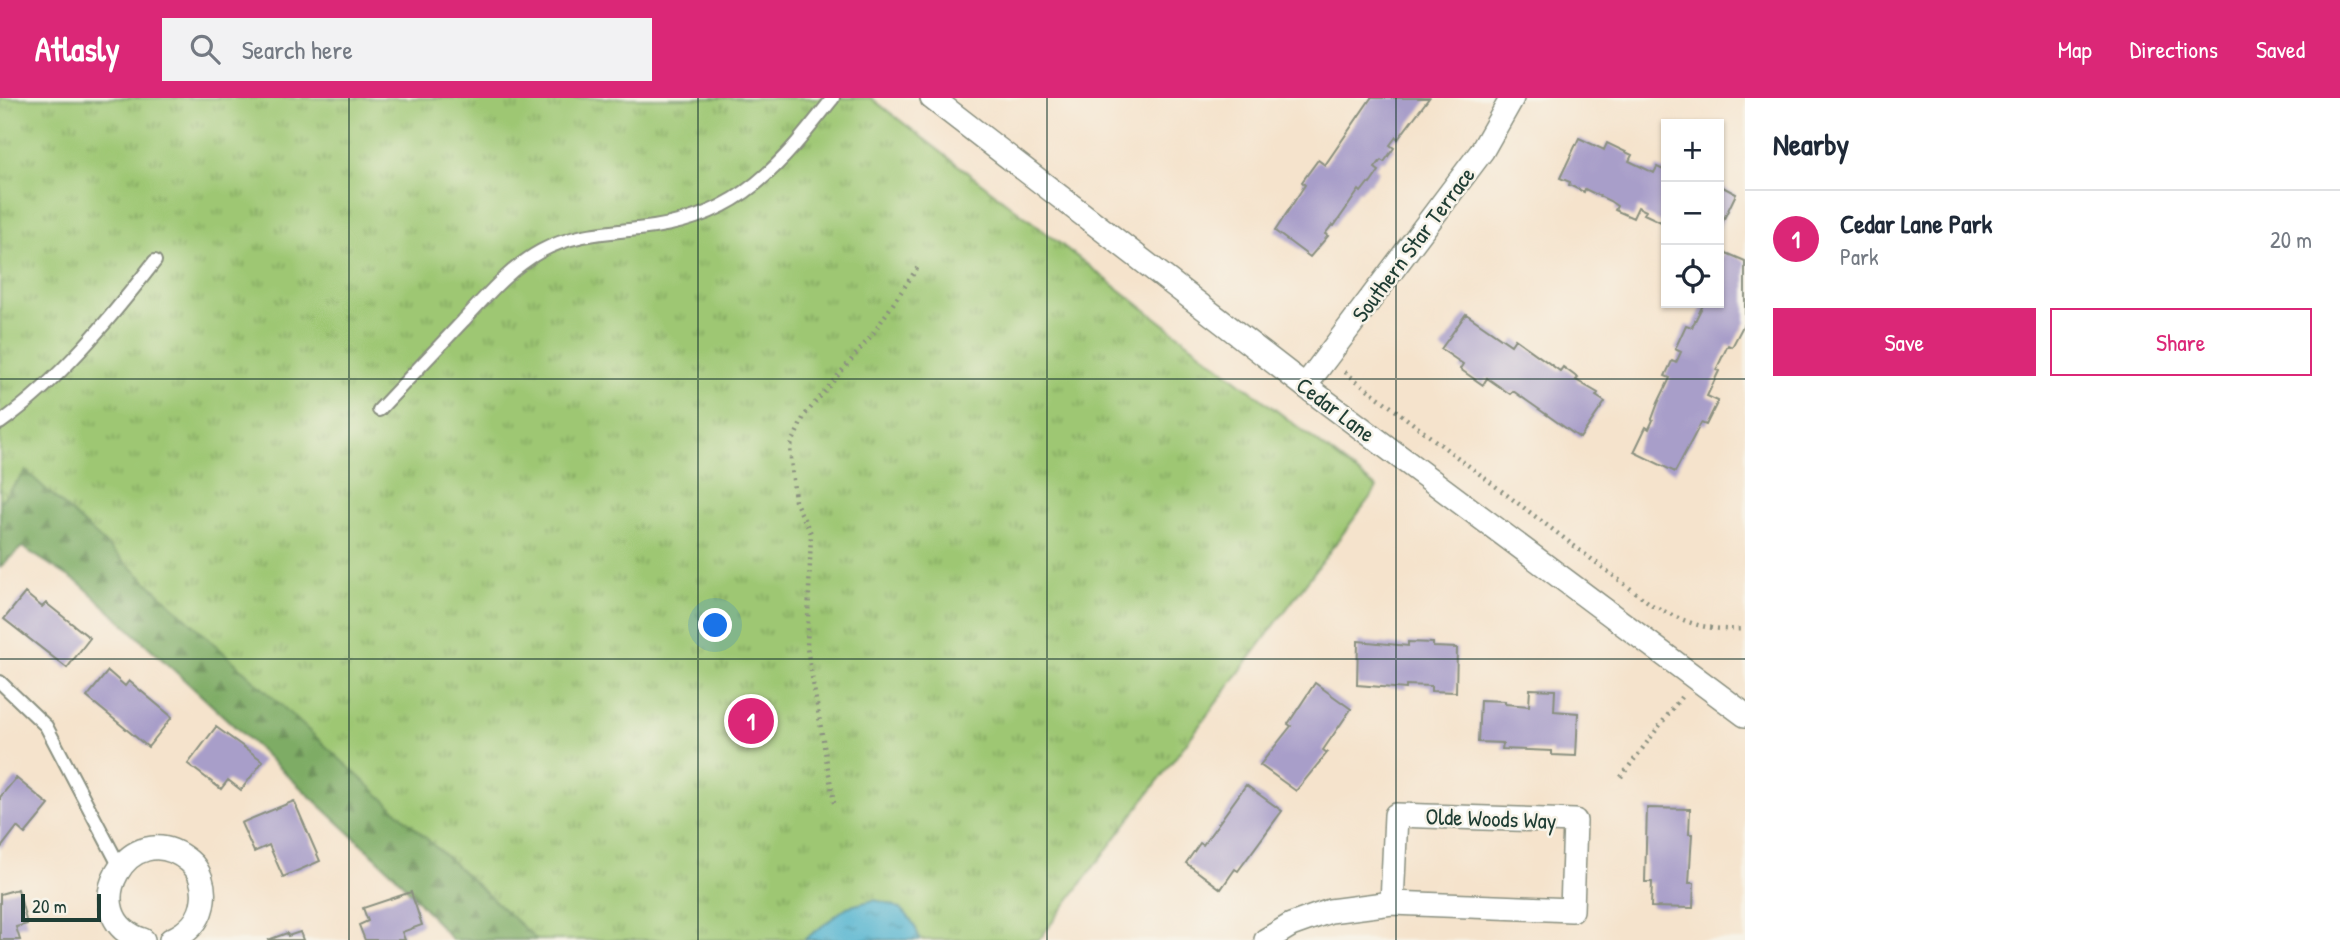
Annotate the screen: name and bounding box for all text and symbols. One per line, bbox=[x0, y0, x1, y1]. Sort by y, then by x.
search box bbox=[162, 18, 652, 81]
text: Atlasly bbox=[35, 27, 120, 71]
icon: search bbox=[186, 30, 224, 68]
text: Search here bbox=[242, 32, 353, 67]
text: Map bbox=[2058, 33, 2092, 65]
text: Directions bbox=[2130, 33, 2218, 65]
text: Saved bbox=[2256, 33, 2305, 65]
map controls bbox=[1661, 119, 1724, 308]
button: + bbox=[1661, 119, 1724, 182]
text: Nearby bbox=[1773, 124, 1849, 164]
street label: Southern Star Terrace bbox=[1344, 160, 1482, 328]
button: − bbox=[1661, 182, 1724, 245]
text: Cedar Lane Park bbox=[1840, 206, 1992, 241]
text: 1 bbox=[1792, 224, 1800, 255]
text: 20 m bbox=[2270, 224, 2312, 255]
text: Park bbox=[1840, 241, 1878, 272]
button: locate bbox=[1661, 245, 1724, 308]
button: Save bbox=[1773, 308, 2036, 376]
button: Share bbox=[2050, 308, 2312, 376]
street label: Cedar Lane bbox=[1290, 369, 1382, 449]
your location bbox=[698, 608, 732, 642]
pin: 1 bbox=[728, 695, 774, 747]
street label: Olde Woods Way bbox=[1425, 800, 1557, 836]
scale bar bbox=[21, 891, 102, 923]
text: 20 m bbox=[32, 893, 67, 919]

